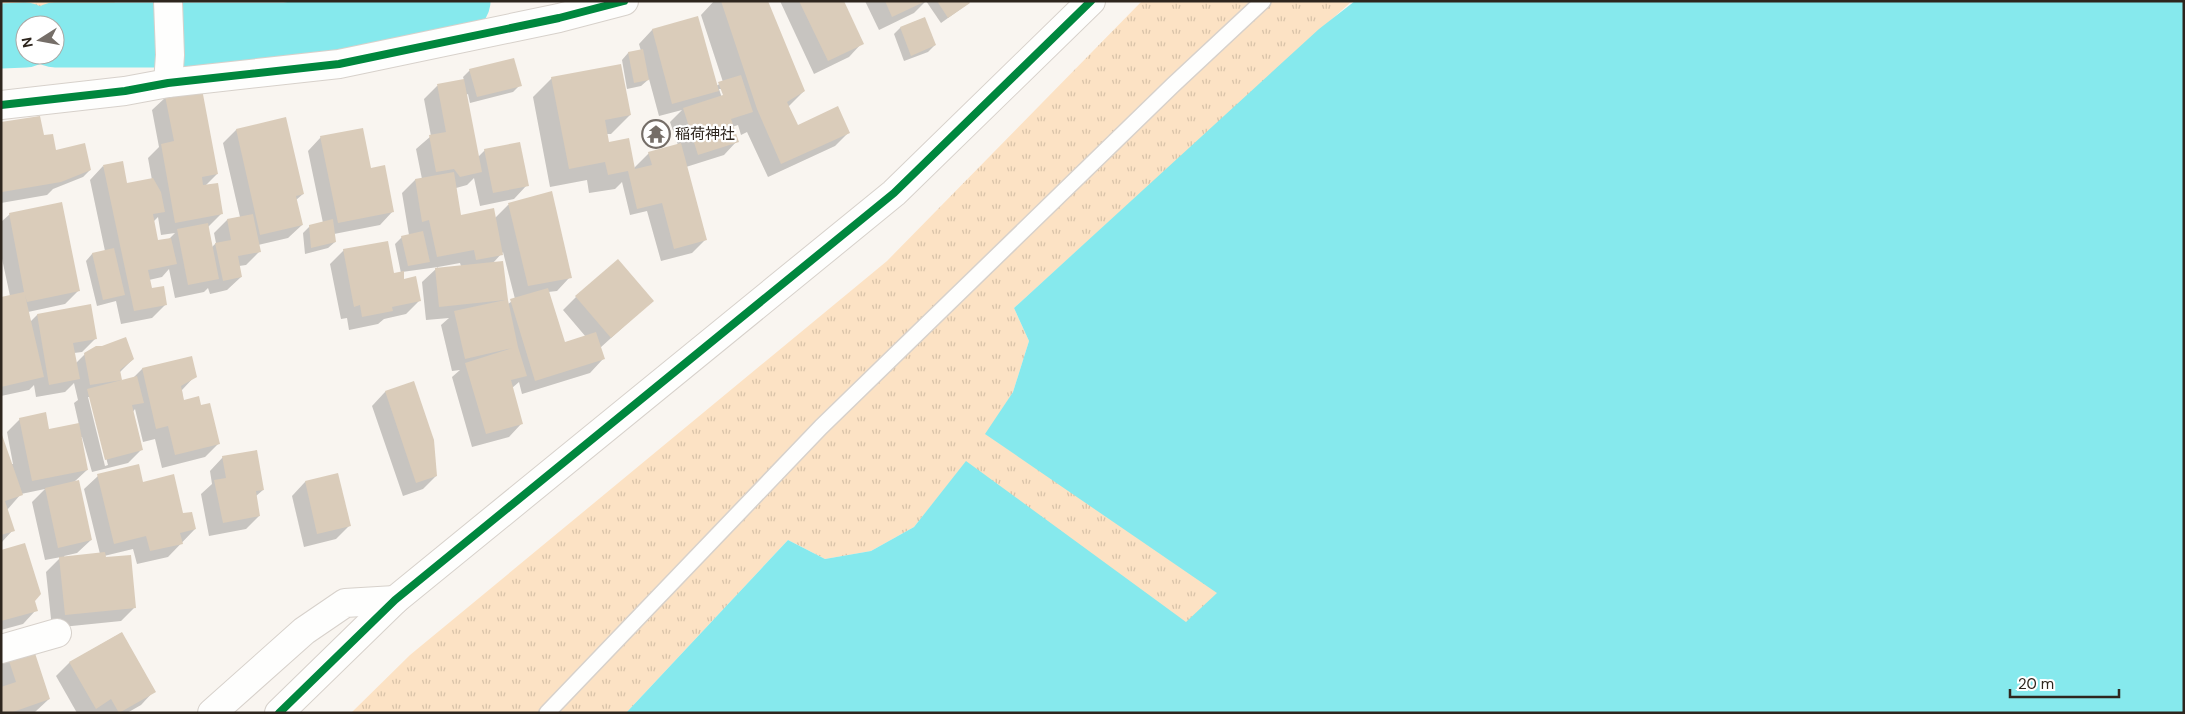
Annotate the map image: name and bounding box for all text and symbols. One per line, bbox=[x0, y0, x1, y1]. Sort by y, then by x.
north arrow bbox=[15, 15, 65, 65]
text: N bbox=[17, 36, 37, 49]
temple icon: 稲荷神社 bbox=[641, 119, 671, 149]
place label: 稲荷神社 bbox=[675, 124, 735, 144]
scale bar bbox=[2010, 666, 2119, 698]
text: 20 m bbox=[2018, 674, 2054, 694]

